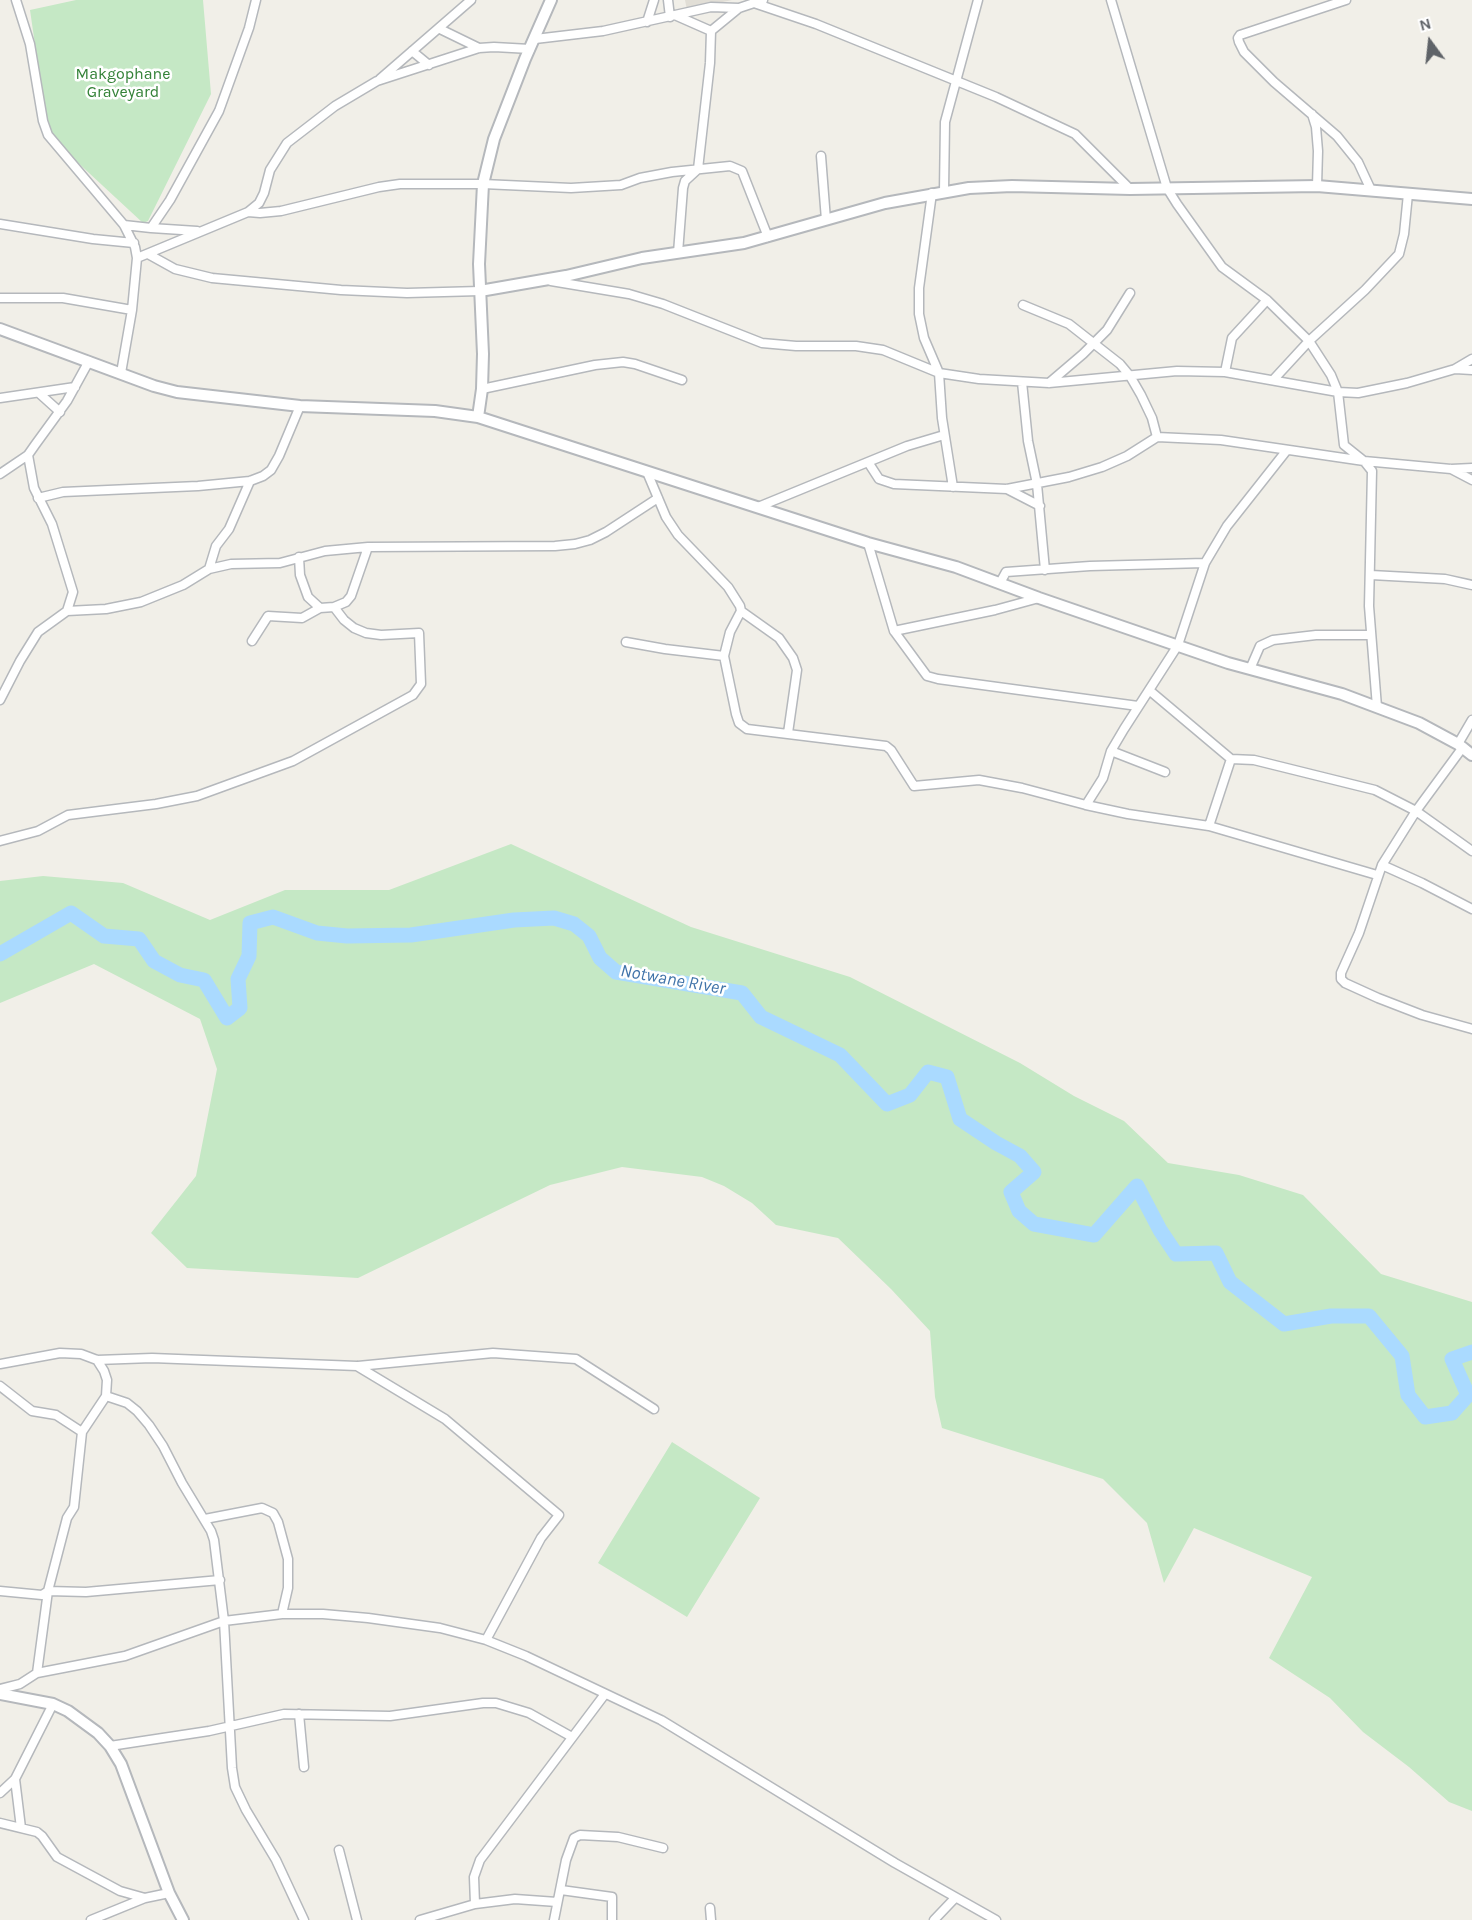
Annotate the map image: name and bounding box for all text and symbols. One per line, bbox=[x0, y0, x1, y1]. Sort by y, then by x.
north arrow bbox=[1400, 12, 1460, 72]
text: N bbox=[1417, 13, 1433, 35]
park label: Makgophane Graveyard bbox=[76, 64, 170, 102]
water label: Notwane River bbox=[619, 960, 727, 1000]

